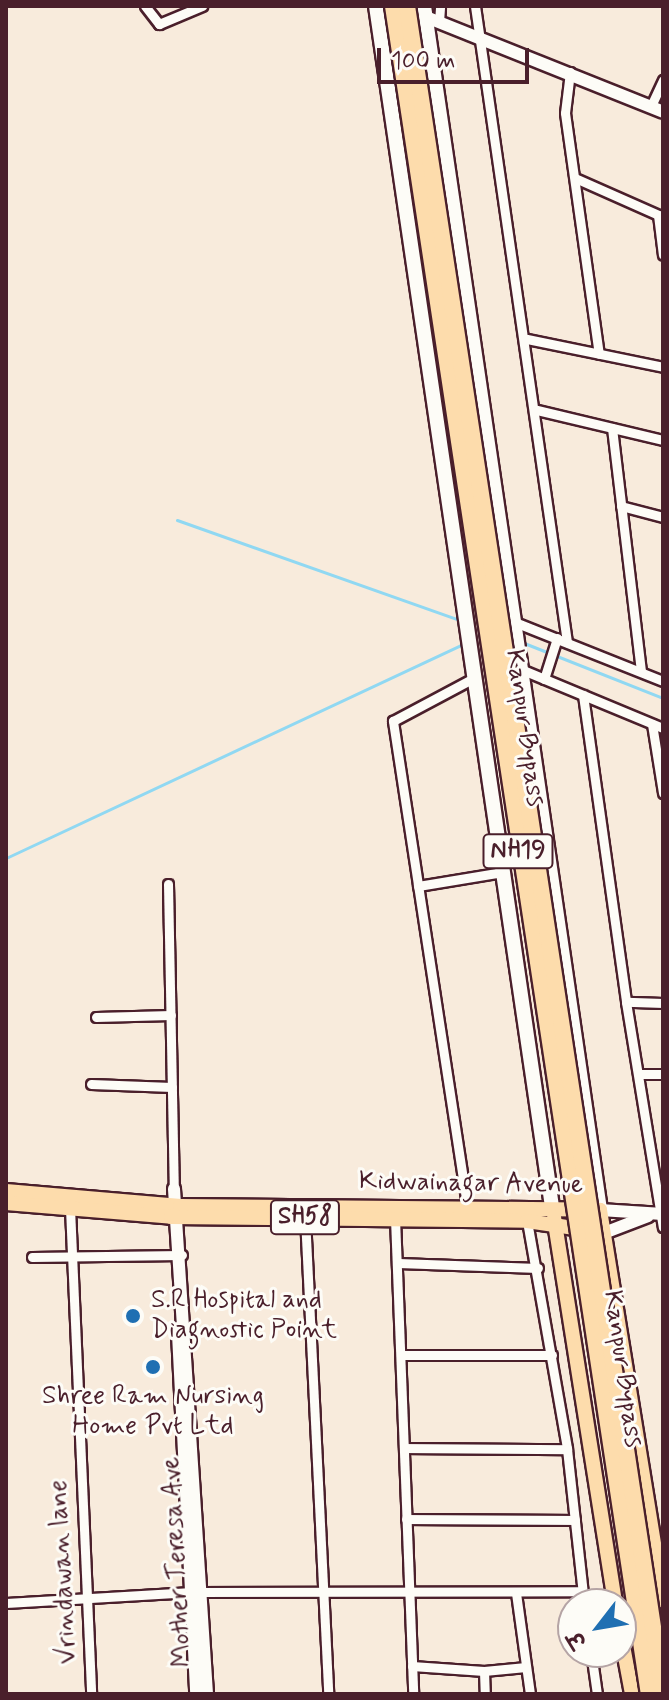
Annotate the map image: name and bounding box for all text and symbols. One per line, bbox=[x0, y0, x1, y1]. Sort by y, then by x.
scale bar bbox=[381, 32, 533, 82]
text: 100 m bbox=[391, 46, 455, 77]
street label: Kanpur Bypass bbox=[497, 646, 551, 810]
road number: NH19 bbox=[482, 831, 554, 871]
street label: Kidwainagar Avenue bbox=[357, 1166, 585, 1202]
road number: SH58 bbox=[269, 1197, 341, 1237]
place label: S.R Hospital and Diagnostic Point bbox=[151, 1285, 332, 1346]
street label: Kanpur Bypass bbox=[595, 1287, 649, 1451]
marker: S.R Hospital and Diagnostic Point bbox=[122, 1305, 144, 1327]
marker: Shree Ram Nursing Home Pvt Ltd bbox=[142, 1356, 164, 1378]
place label: Shree Ram Nursing Home Pvt Ltd bbox=[47, 1381, 259, 1442]
street label: Mother Teresa Ave bbox=[157, 1459, 199, 1665]
street label: Vrindawan lane bbox=[44, 1479, 84, 1665]
north arrow bbox=[557, 1588, 637, 1668]
text: उ bbox=[562, 1626, 594, 1653]

